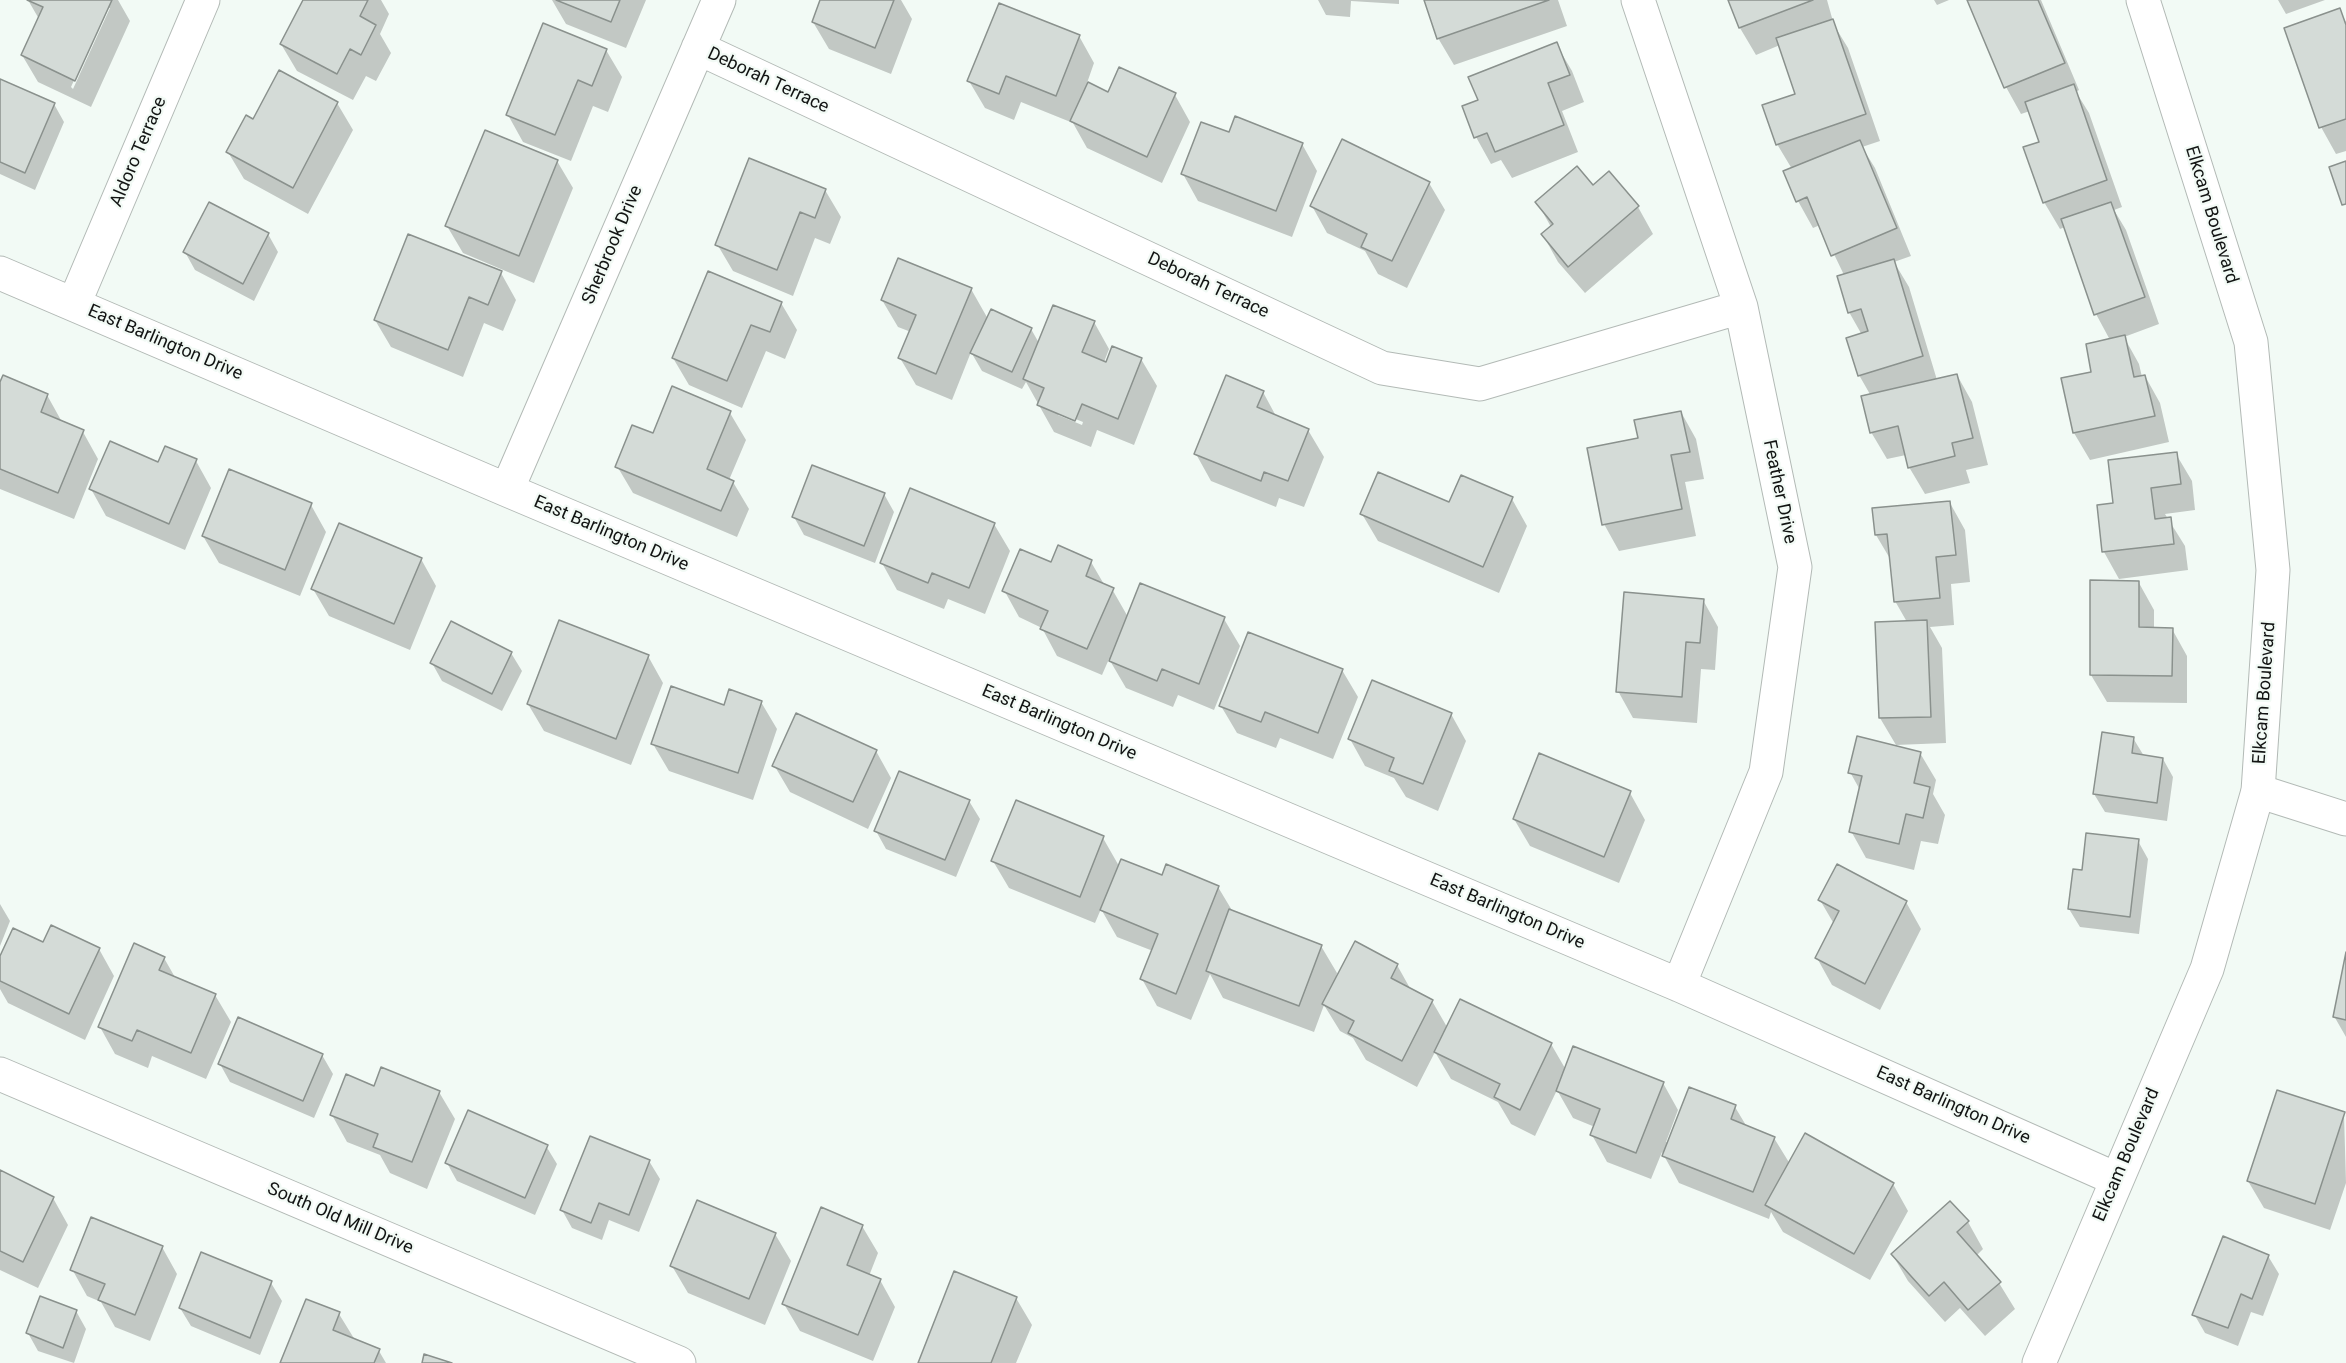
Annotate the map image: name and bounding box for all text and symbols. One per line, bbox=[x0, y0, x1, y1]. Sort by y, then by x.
street label: Deborah Terrace bbox=[704, 43, 832, 119]
street label: Aldoro Terrace bbox=[106, 94, 172, 210]
street label: Elkcam Boulevard bbox=[2180, 144, 2242, 286]
street label: Sherbrook Drive bbox=[578, 182, 648, 308]
street label: Deborah Terrace bbox=[1144, 248, 1272, 324]
street label: East Barlington Drive bbox=[84, 301, 246, 385]
street label: Feather Drive bbox=[1757, 438, 1801, 546]
street label: East Barlington Drive bbox=[530, 492, 692, 576]
street label: Elkcam Boulevard bbox=[2249, 621, 2281, 765]
street label: East Barlington Drive bbox=[978, 681, 1140, 765]
street label: East Barlington Drive bbox=[1426, 870, 1588, 954]
street label: East Barlington Drive bbox=[1873, 1062, 2033, 1150]
street label: Elkcam Boulevard bbox=[2089, 1085, 2165, 1225]
street label: South Old Mill Drive bbox=[264, 1179, 416, 1259]

